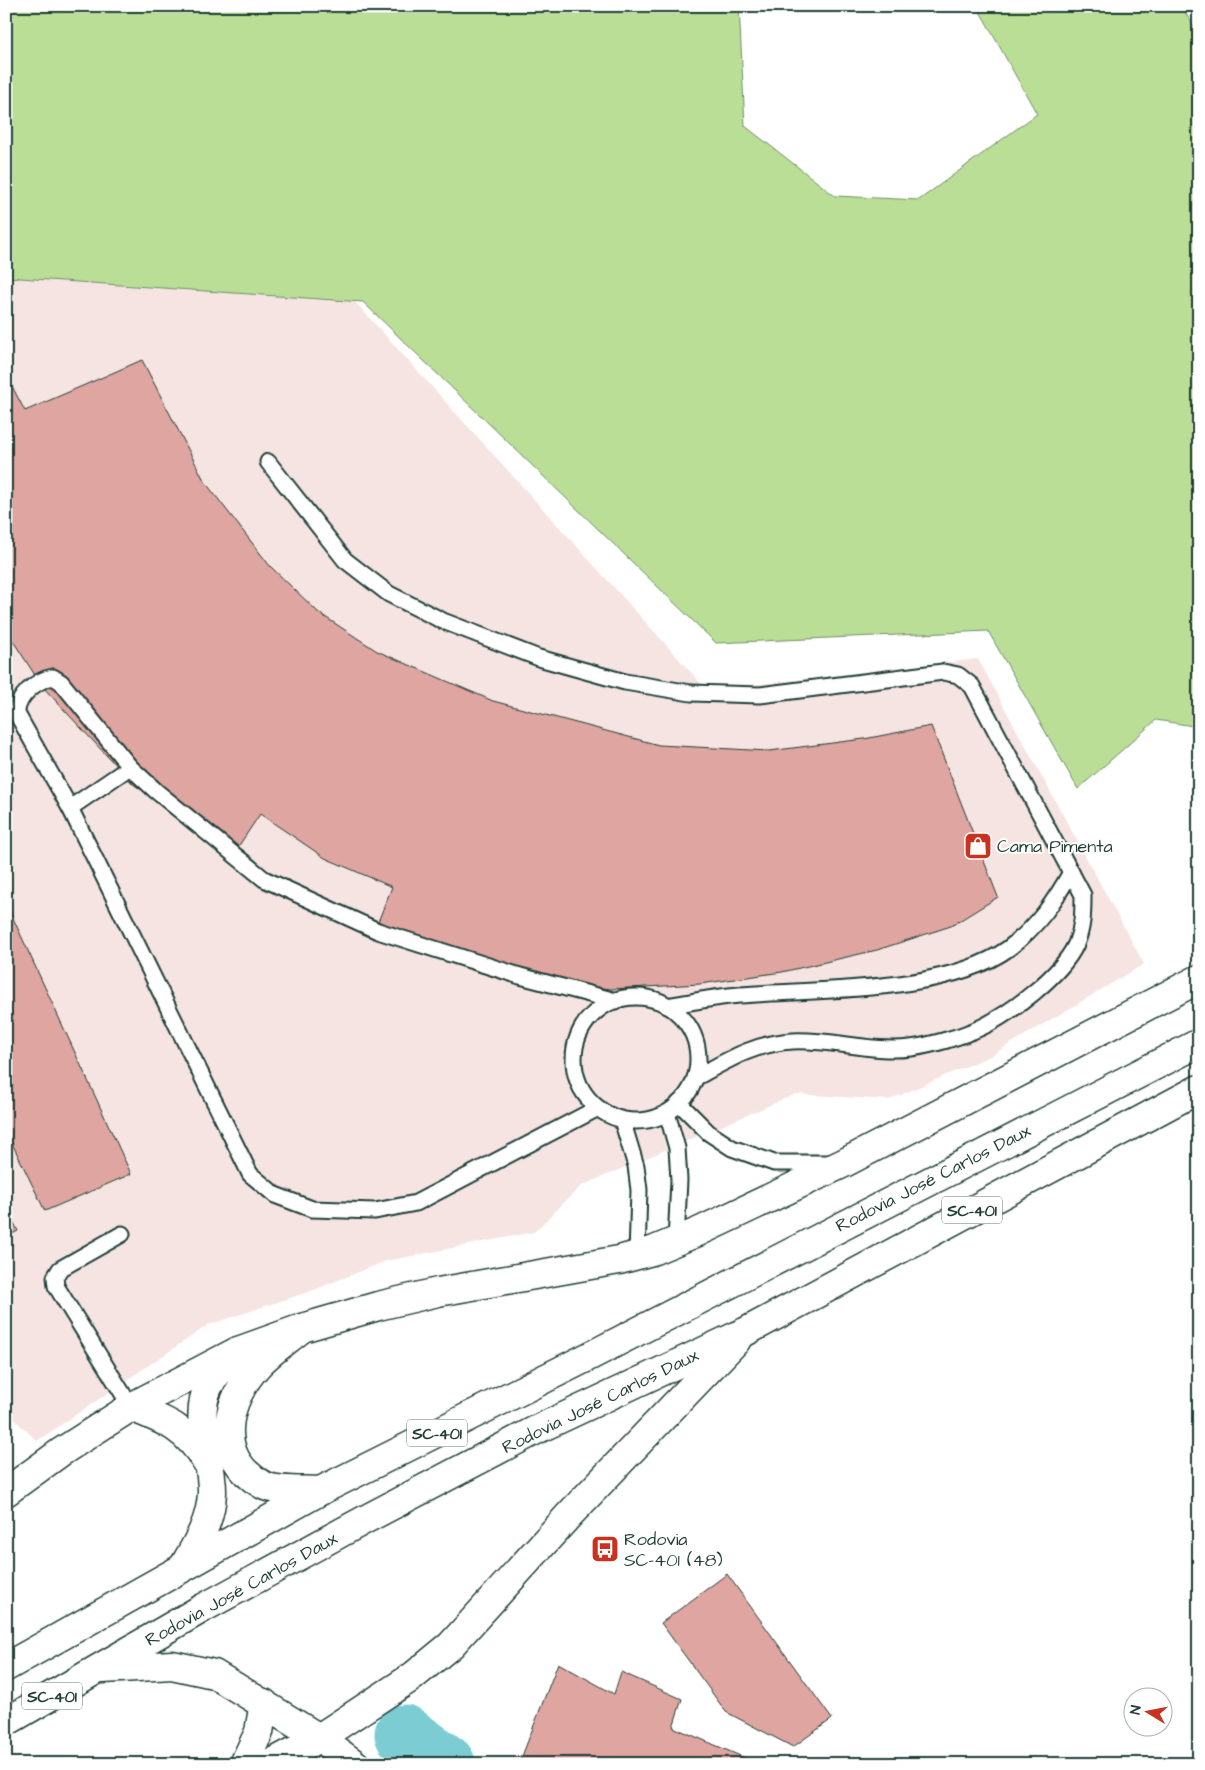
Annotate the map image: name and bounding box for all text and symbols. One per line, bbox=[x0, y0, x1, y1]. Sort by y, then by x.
shop icon: Cama Pimenta bbox=[963, 831, 993, 861]
place label: Cama Pimenta bbox=[997, 834, 1113, 859]
street label: Rodovia José Carlos Daux bbox=[831, 1118, 1036, 1239]
road number: SC-401 bbox=[942, 1196, 1002, 1224]
street label: Rodovia José Carlos Daux bbox=[498, 1343, 703, 1460]
road number: SC-401 bbox=[407, 1420, 467, 1446]
street label: Rodovia José Carlos Daux bbox=[141, 1526, 342, 1653]
place label: Rodovia SC-401 (48) bbox=[624, 1527, 723, 1573]
bus stop icon: Rodovia SC-401 (48) bbox=[590, 1534, 620, 1564]
road number: SC-401 bbox=[22, 1682, 82, 1710]
north arrow bbox=[1122, 1688, 1172, 1738]
text: N bbox=[1126, 1704, 1147, 1716]

